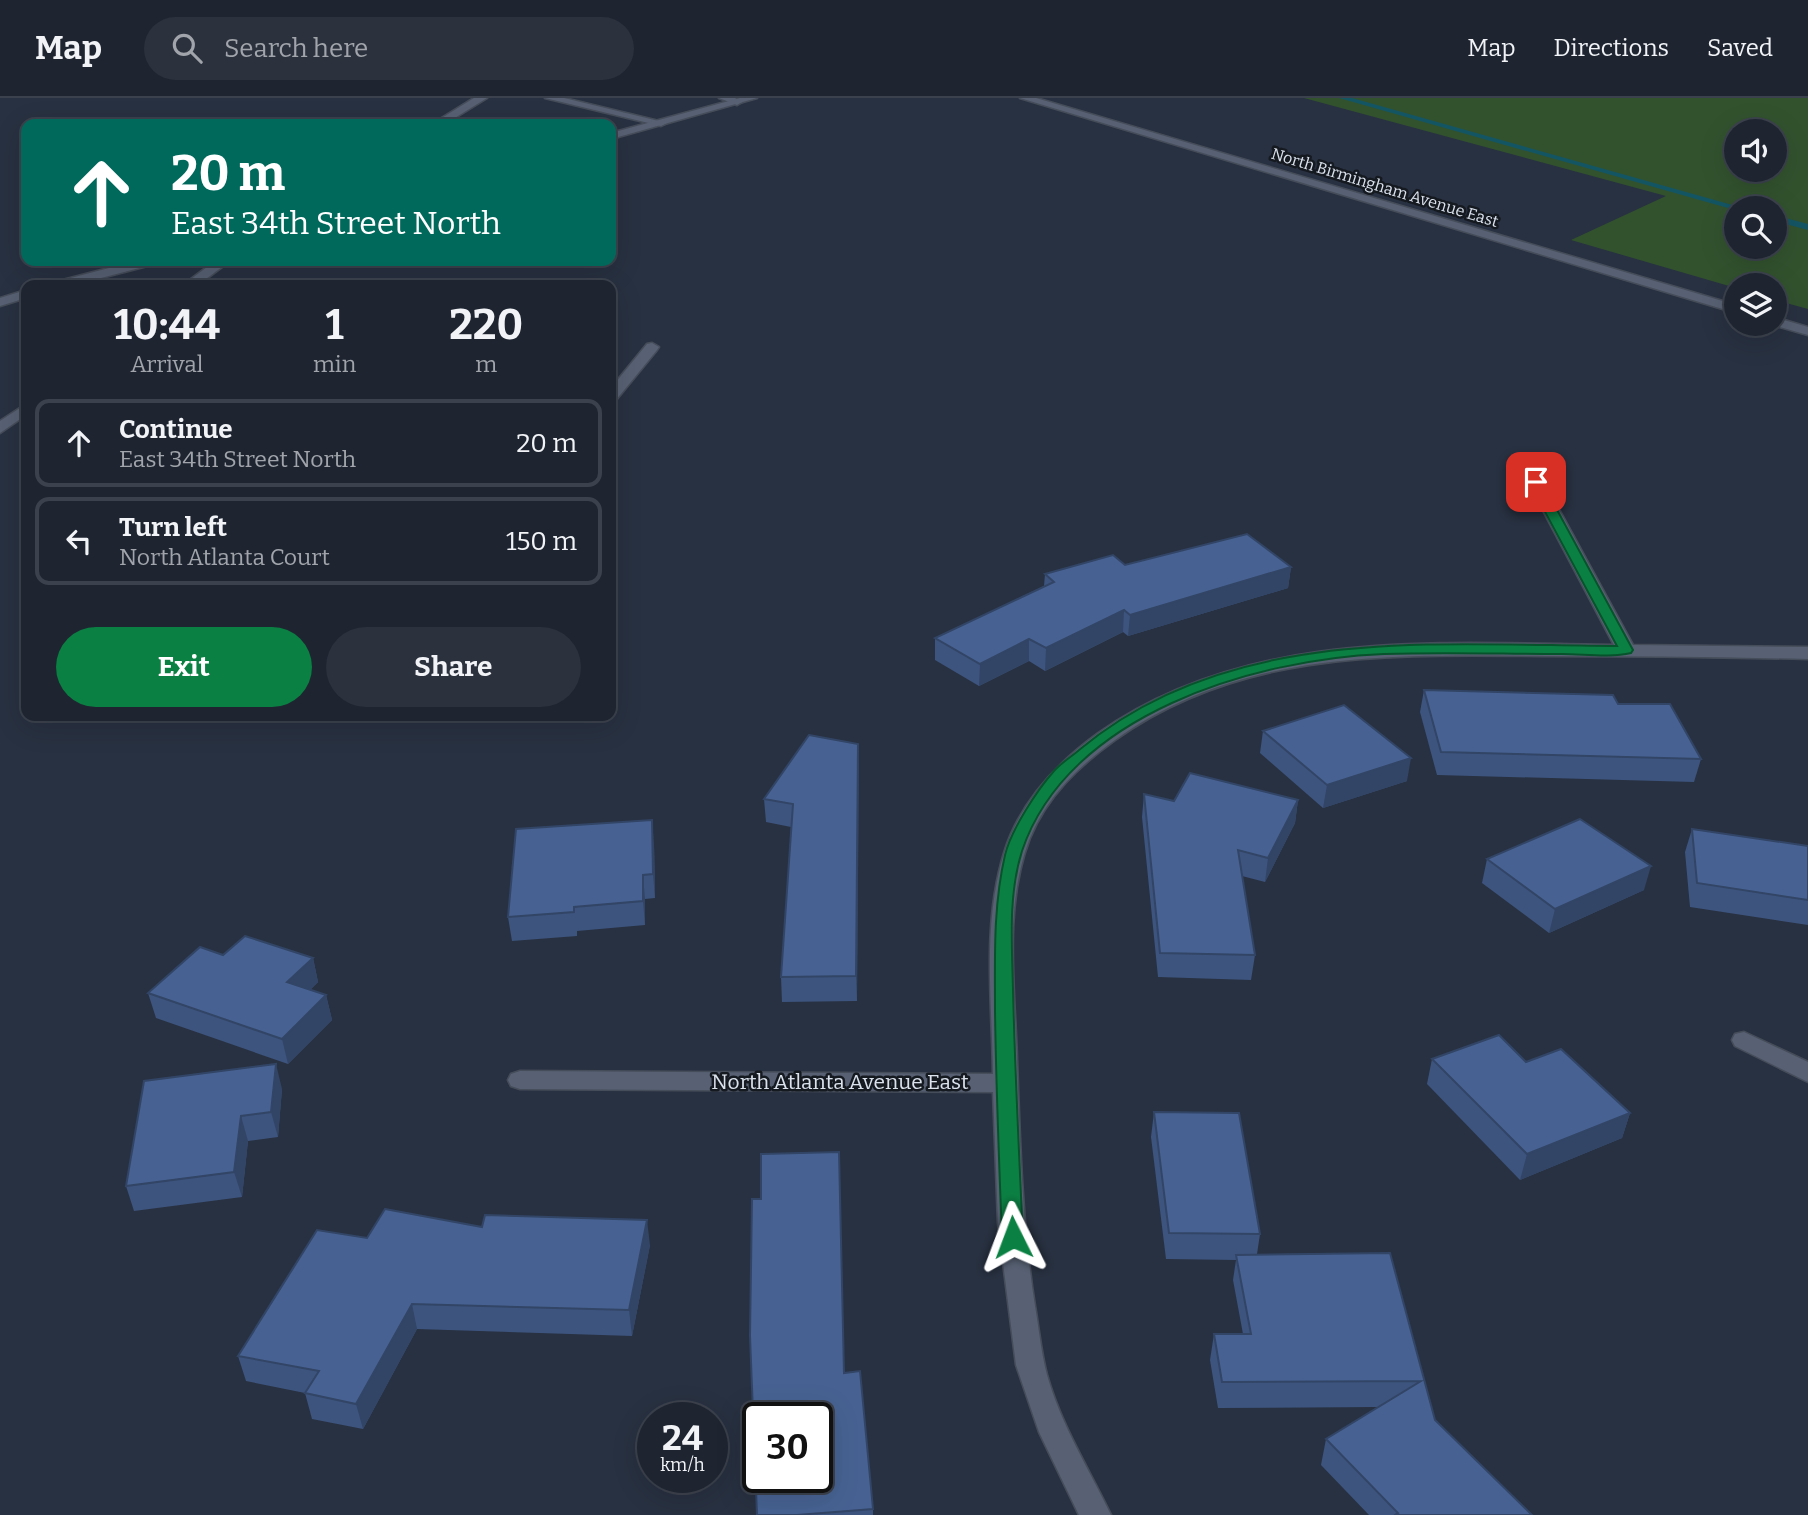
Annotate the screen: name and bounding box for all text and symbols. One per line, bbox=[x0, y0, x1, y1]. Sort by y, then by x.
search box bbox=[144, 17, 634, 80]
text: Map bbox=[35, 28, 102, 68]
icon: search bbox=[168, 29, 206, 67]
text: Search here bbox=[224, 33, 368, 64]
text: Map bbox=[1467, 34, 1516, 62]
text: Directions bbox=[1554, 34, 1669, 62]
text: Saved bbox=[1707, 34, 1773, 62]
map controls bbox=[1724, 119, 1787, 336]
button: sound bbox=[1724, 119, 1787, 182]
text: 20 m bbox=[171, 144, 285, 203]
street label: North Birmingham Avenue East bbox=[1269, 144, 1501, 231]
icon: ahead bbox=[56, 147, 147, 238]
button: search bbox=[1724, 196, 1787, 259]
text: East 34th Street North bbox=[171, 204, 501, 242]
button: layers bbox=[1724, 273, 1787, 336]
text: 10:44 bbox=[114, 300, 220, 350]
text: 1 bbox=[326, 300, 344, 350]
text: 220 bbox=[449, 300, 523, 350]
text: Arrival bbox=[131, 350, 203, 378]
text: min bbox=[313, 350, 356, 378]
text: m bbox=[475, 350, 497, 378]
text: Continue bbox=[119, 414, 233, 445]
icon: ahead bbox=[60, 424, 98, 462]
text: 20 m bbox=[516, 428, 577, 459]
text: East 34th Street North bbox=[119, 445, 356, 473]
pin bbox=[1506, 452, 1566, 512]
icon: arrive bbox=[1517, 463, 1555, 501]
text: Turn left bbox=[119, 512, 227, 543]
icon: left bbox=[60, 522, 98, 560]
text: 150 m bbox=[506, 526, 577, 557]
text: North Atlanta Court bbox=[119, 543, 330, 571]
button: Exit bbox=[56, 627, 312, 707]
button: Share bbox=[326, 627, 581, 707]
street label: North Atlanta Avenue East bbox=[711, 1069, 969, 1095]
position arrow bbox=[976, 1200, 1050, 1274]
speed limit sign: 30 bbox=[742, 1402, 833, 1493]
text: 24 bbox=[662, 1417, 703, 1459]
text: km/h bbox=[660, 1454, 705, 1476]

